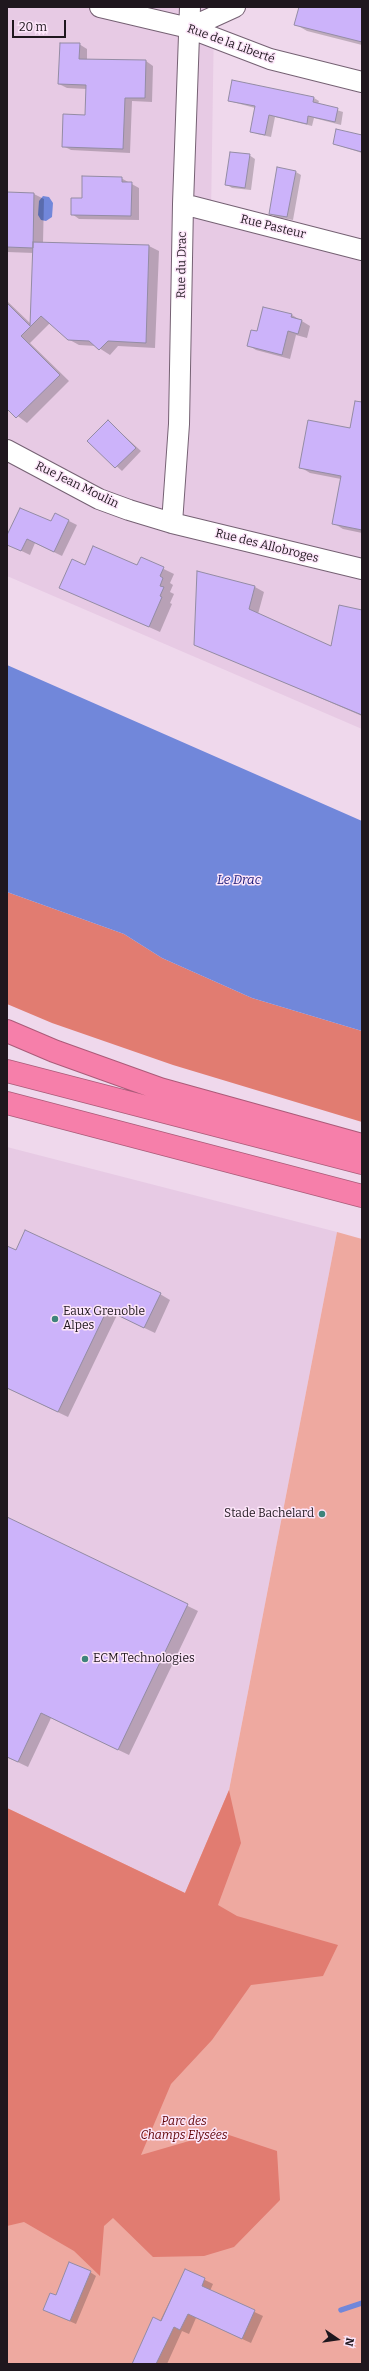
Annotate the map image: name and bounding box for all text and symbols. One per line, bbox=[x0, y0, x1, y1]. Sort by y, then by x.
scale bar bbox=[14, 12, 68, 38]
text: 20 m bbox=[19, 20, 47, 34]
street label: Rue de la Liberté bbox=[185, 21, 277, 67]
street label: Rue Pasteur bbox=[239, 212, 307, 242]
street label: Rue du Drac bbox=[174, 231, 190, 299]
street label: Rue Jean Moulin bbox=[33, 459, 121, 511]
street label: Rue des Allobroges bbox=[214, 526, 320, 566]
water label: Le Drac bbox=[217, 872, 261, 888]
place label: Eaux Grenoble Alpes bbox=[63, 1305, 145, 1333]
marker: Eaux Grenoble Alpes bbox=[50, 1314, 60, 1324]
place label: Stade Bachelard bbox=[224, 1507, 314, 1521]
marker: Stade Bachelard bbox=[317, 1509, 327, 1519]
place label: ECM Technologies bbox=[93, 1652, 195, 1666]
marker: ECM Technologies bbox=[80, 1654, 90, 1664]
park label: Parc des Champs Elysées bbox=[141, 2115, 227, 2143]
north arrow bbox=[317, 2319, 357, 2359]
text: N bbox=[342, 2336, 356, 2347]

